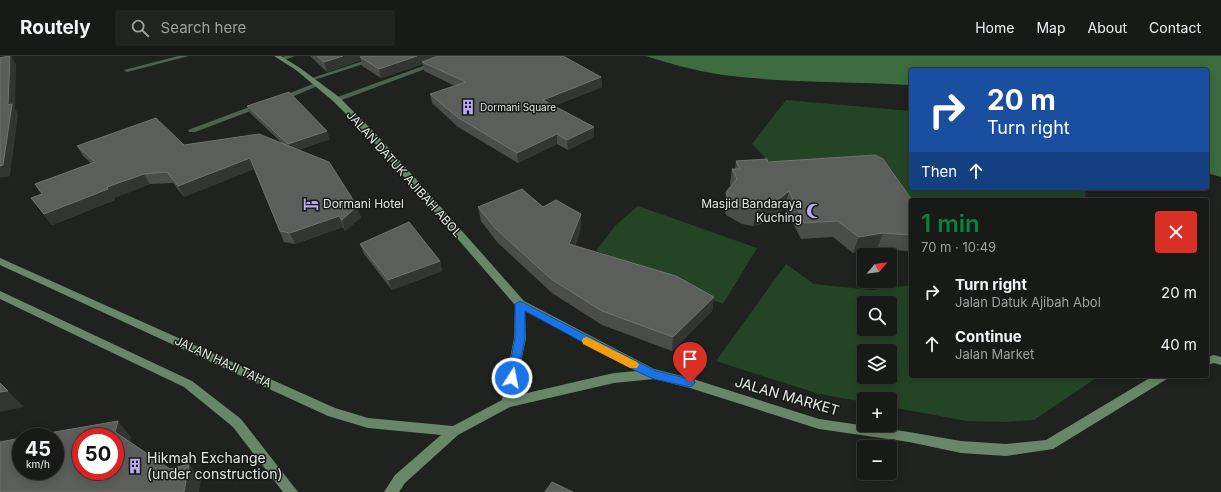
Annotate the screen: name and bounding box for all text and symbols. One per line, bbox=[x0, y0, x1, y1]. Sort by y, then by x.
search box bbox=[115, 10, 395, 46]
text: Routely bbox=[20, 16, 91, 39]
icon: search bbox=[129, 17, 151, 39]
text: Search here bbox=[161, 18, 246, 37]
text: Home bbox=[975, 19, 1014, 36]
text: Map bbox=[1036, 19, 1066, 36]
text: About bbox=[1088, 19, 1127, 36]
text: Contact bbox=[1149, 19, 1201, 36]
text: 20 m bbox=[987, 83, 1056, 117]
icon: right bbox=[921, 84, 973, 136]
building icon: Dormani Square bbox=[459, 98, 477, 116]
place label: Dormani Square bbox=[480, 101, 556, 113]
street label: JALAN DATUK AJIBAH ABOL bbox=[344, 107, 465, 240]
text: Turn right bbox=[987, 117, 1070, 138]
icon: ahead bbox=[965, 160, 987, 182]
text: Then bbox=[921, 162, 957, 181]
hotel icon: Dormani Hotel bbox=[302, 195, 320, 213]
place label: Dormani Hotel bbox=[323, 196, 404, 211]
place label: Masjid Bandaraya Kuching bbox=[701, 196, 802, 225]
mosque icon: Masjid Bandaraya Kuching bbox=[805, 202, 823, 220]
text: 1 min bbox=[921, 209, 980, 238]
button: close bbox=[1155, 211, 1197, 253]
text: 70 m · 10:49 bbox=[921, 239, 996, 255]
north arrow bbox=[857, 248, 897, 288]
map controls bbox=[857, 248, 897, 480]
text: Turn right bbox=[955, 275, 1027, 294]
icon: right bbox=[921, 281, 943, 303]
text: 20 m bbox=[1161, 283, 1197, 302]
text: Jalan Datuk Ajibah Abol bbox=[955, 294, 1101, 310]
button: search bbox=[857, 296, 897, 336]
text: Continue bbox=[955, 327, 1022, 346]
street label: JALAN HAJI TAHA bbox=[172, 333, 274, 391]
icon: ahead bbox=[921, 333, 943, 355]
text: 40 m bbox=[1160, 335, 1197, 354]
pin bbox=[673, 342, 707, 383]
button: layers bbox=[857, 344, 897, 384]
text: Jalan Market bbox=[955, 346, 1034, 362]
icon: arrive bbox=[679, 348, 701, 370]
position arrow bbox=[491, 357, 533, 399]
street label: JALAN MARKET bbox=[733, 373, 841, 419]
button: + bbox=[857, 392, 897, 432]
speed limit sign: 50 bbox=[72, 428, 124, 480]
text: 45 bbox=[25, 437, 51, 461]
button: − bbox=[857, 440, 897, 480]
place label: Hikmah Exchange (under construction) bbox=[147, 449, 283, 482]
building icon: Hikmah Exchange (under construction) bbox=[126, 457, 144, 475]
text: km/h bbox=[26, 458, 50, 470]

